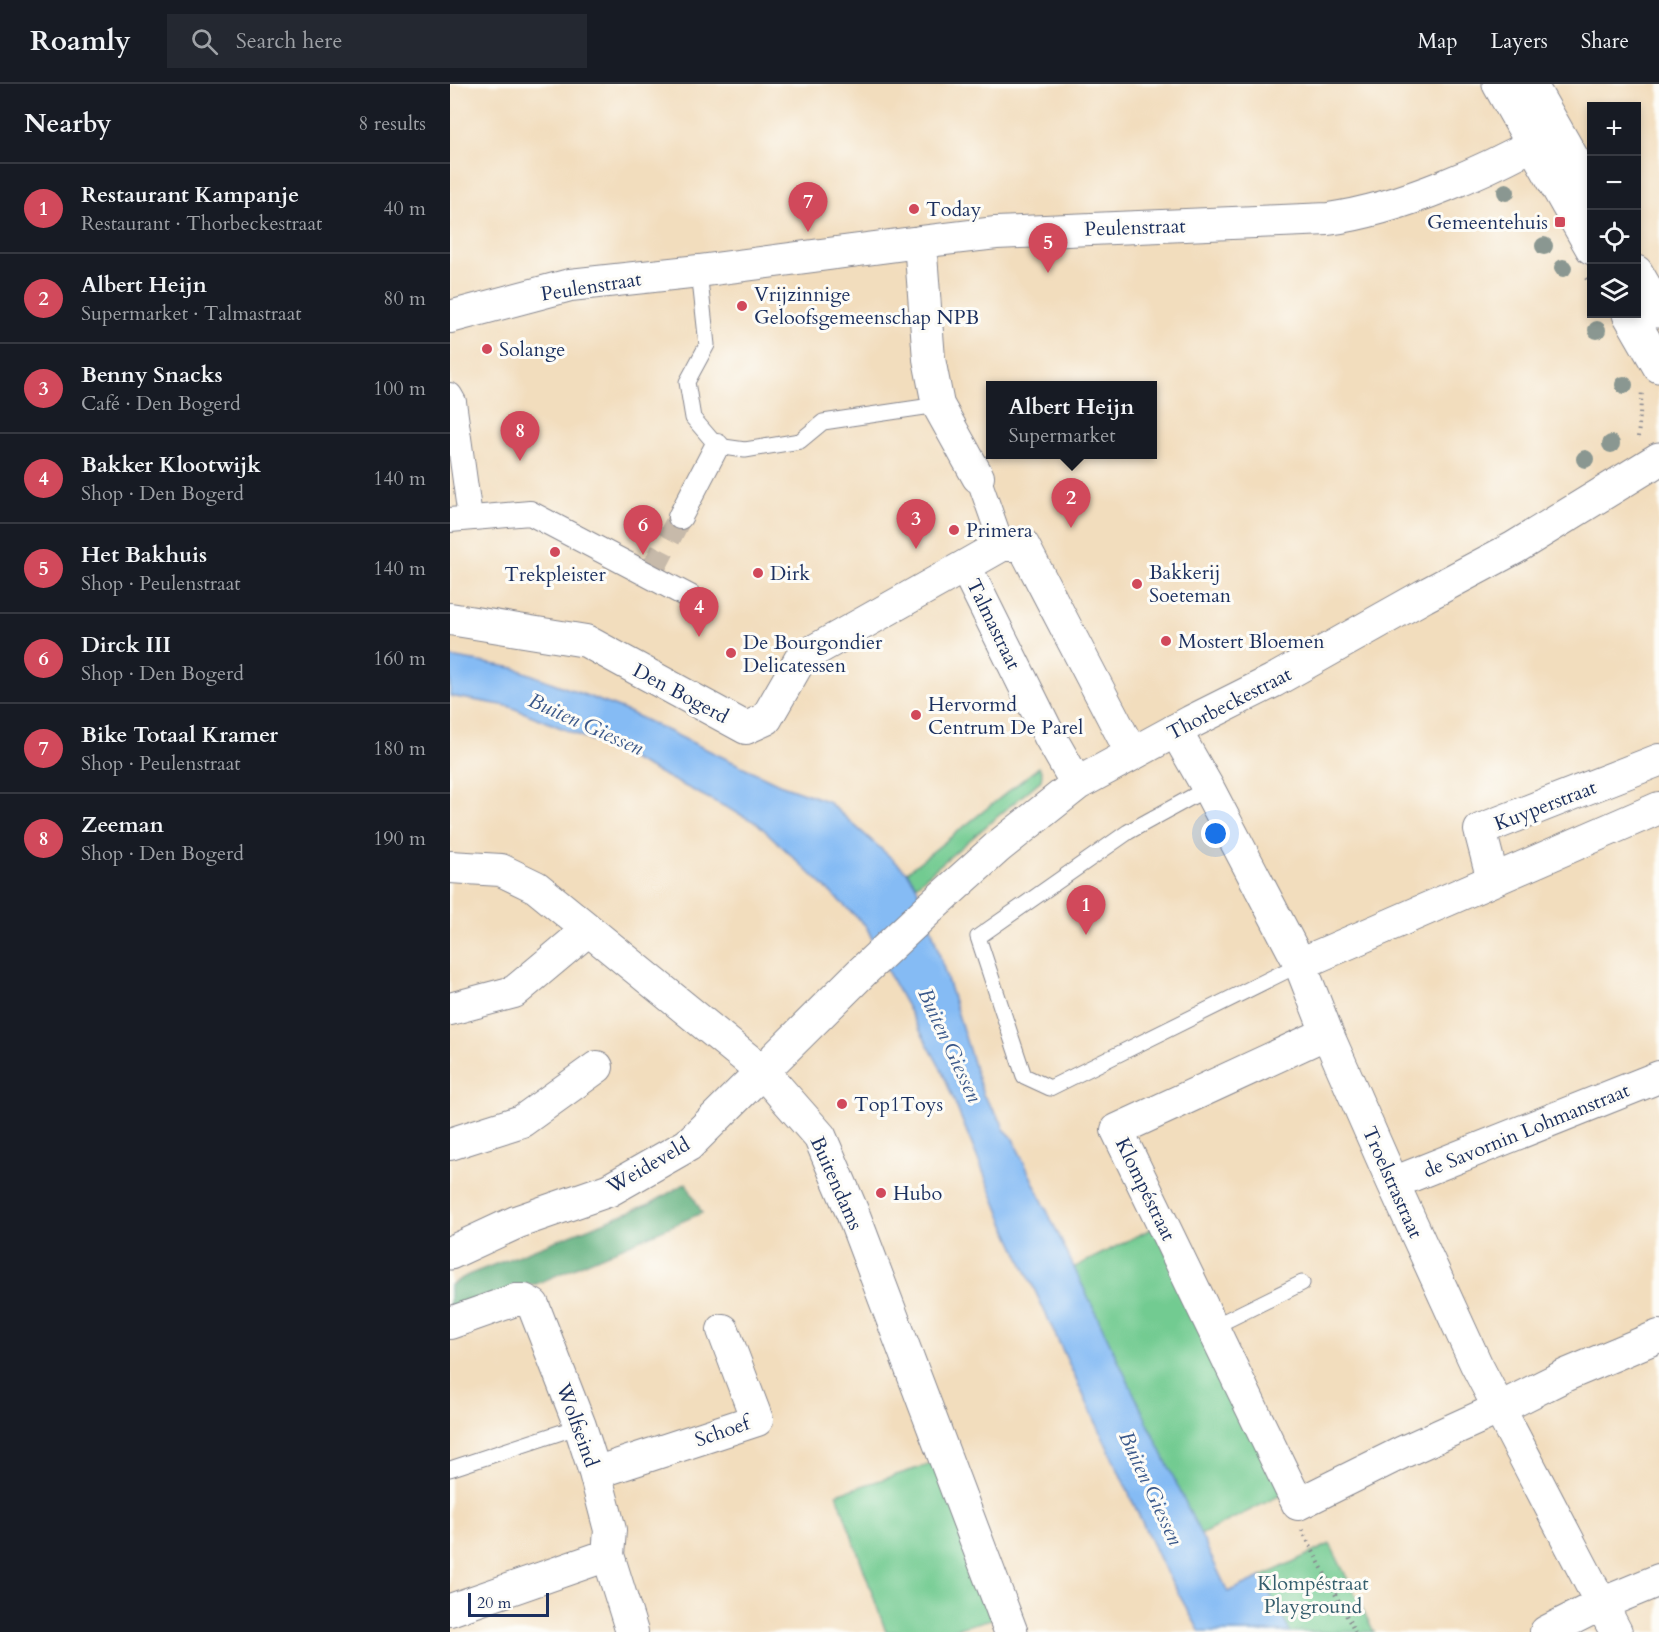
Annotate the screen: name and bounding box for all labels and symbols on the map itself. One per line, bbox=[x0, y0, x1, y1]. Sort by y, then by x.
pin: 7 bbox=[788, 182, 828, 232]
place label: Today bbox=[926, 196, 982, 223]
marker: Today bbox=[907, 202, 921, 216]
place label: Gemeentehuis bbox=[1427, 209, 1548, 236]
street label: Peulenstraat bbox=[1084, 212, 1187, 243]
marker: Gemeentehuis bbox=[1553, 215, 1567, 229]
pin: 5 bbox=[1028, 224, 1068, 273]
street label: Peulenstraat bbox=[539, 265, 644, 308]
place label: Vrijzinnige Geloofsgemeenschap NPB bbox=[754, 281, 979, 331]
marker: Vrijzinnige Geloofsgemeenschap NPB bbox=[735, 299, 749, 313]
place label: Solange bbox=[499, 336, 565, 363]
marker: Solange bbox=[480, 342, 494, 356]
pin: 8 bbox=[500, 412, 540, 461]
pin: 2 bbox=[1052, 478, 1090, 528]
pin: 3 bbox=[896, 500, 936, 549]
pin: 6 bbox=[624, 506, 662, 555]
place label: Primera bbox=[966, 517, 1033, 544]
marker: Primera bbox=[947, 523, 961, 537]
marker: Trekpleister bbox=[548, 545, 562, 559]
place label: Bakkerij Soeteman bbox=[1149, 559, 1232, 609]
place label: Dirk bbox=[770, 560, 810, 587]
place label: Trekpleister bbox=[504, 561, 606, 588]
marker: Dirk bbox=[751, 566, 765, 580]
street label: Talmastraat bbox=[960, 574, 1027, 675]
marker: Bakkerij Soeteman bbox=[1130, 577, 1144, 591]
pin: 4 bbox=[680, 588, 718, 637]
place label: Mostert Bloemen bbox=[1178, 628, 1325, 655]
place label: De Bourgondier Delicatessen bbox=[743, 629, 883, 679]
marker: Mostert Bloemen bbox=[1159, 634, 1173, 648]
marker: De Bourgondier Delicatessen bbox=[724, 646, 738, 660]
street label: Den Bogerd bbox=[628, 657, 734, 730]
street label: Thorbeckestraat bbox=[1162, 660, 1297, 746]
water label: Buiten Giessen bbox=[524, 686, 649, 763]
place label: Hervormd Centrum De Parel bbox=[928, 691, 1083, 741]
marker: Hervormd Centrum De Parel bbox=[909, 708, 923, 722]
street label: Kuyperstraat bbox=[1490, 773, 1601, 837]
your location bbox=[1201, 819, 1230, 848]
pin: 1 bbox=[1066, 886, 1106, 935]
water label: Buiten Giessen bbox=[910, 983, 989, 1108]
street label: de Savornin Lohmanstraat bbox=[1419, 1076, 1634, 1184]
place label: Top1Toys bbox=[854, 1091, 943, 1118]
marker: Top1Toys bbox=[835, 1097, 849, 1111]
street label: Troelstrastraat bbox=[1356, 1122, 1430, 1243]
street label: Weideveld bbox=[601, 1131, 695, 1200]
street label: Buitendams bbox=[804, 1132, 869, 1234]
street label: Klompéstraat bbox=[1109, 1133, 1182, 1246]
place label: Hubo bbox=[893, 1180, 942, 1207]
marker: Hubo bbox=[874, 1186, 888, 1200]
street label: Wolfseind bbox=[550, 1379, 605, 1471]
street label: Schoef bbox=[691, 1409, 756, 1453]
water label: Buiten Giessen bbox=[1111, 1426, 1190, 1551]
park label: Klompéstraat Playground bbox=[1257, 1570, 1369, 1620]
scale bar bbox=[468, 1590, 549, 1618]

